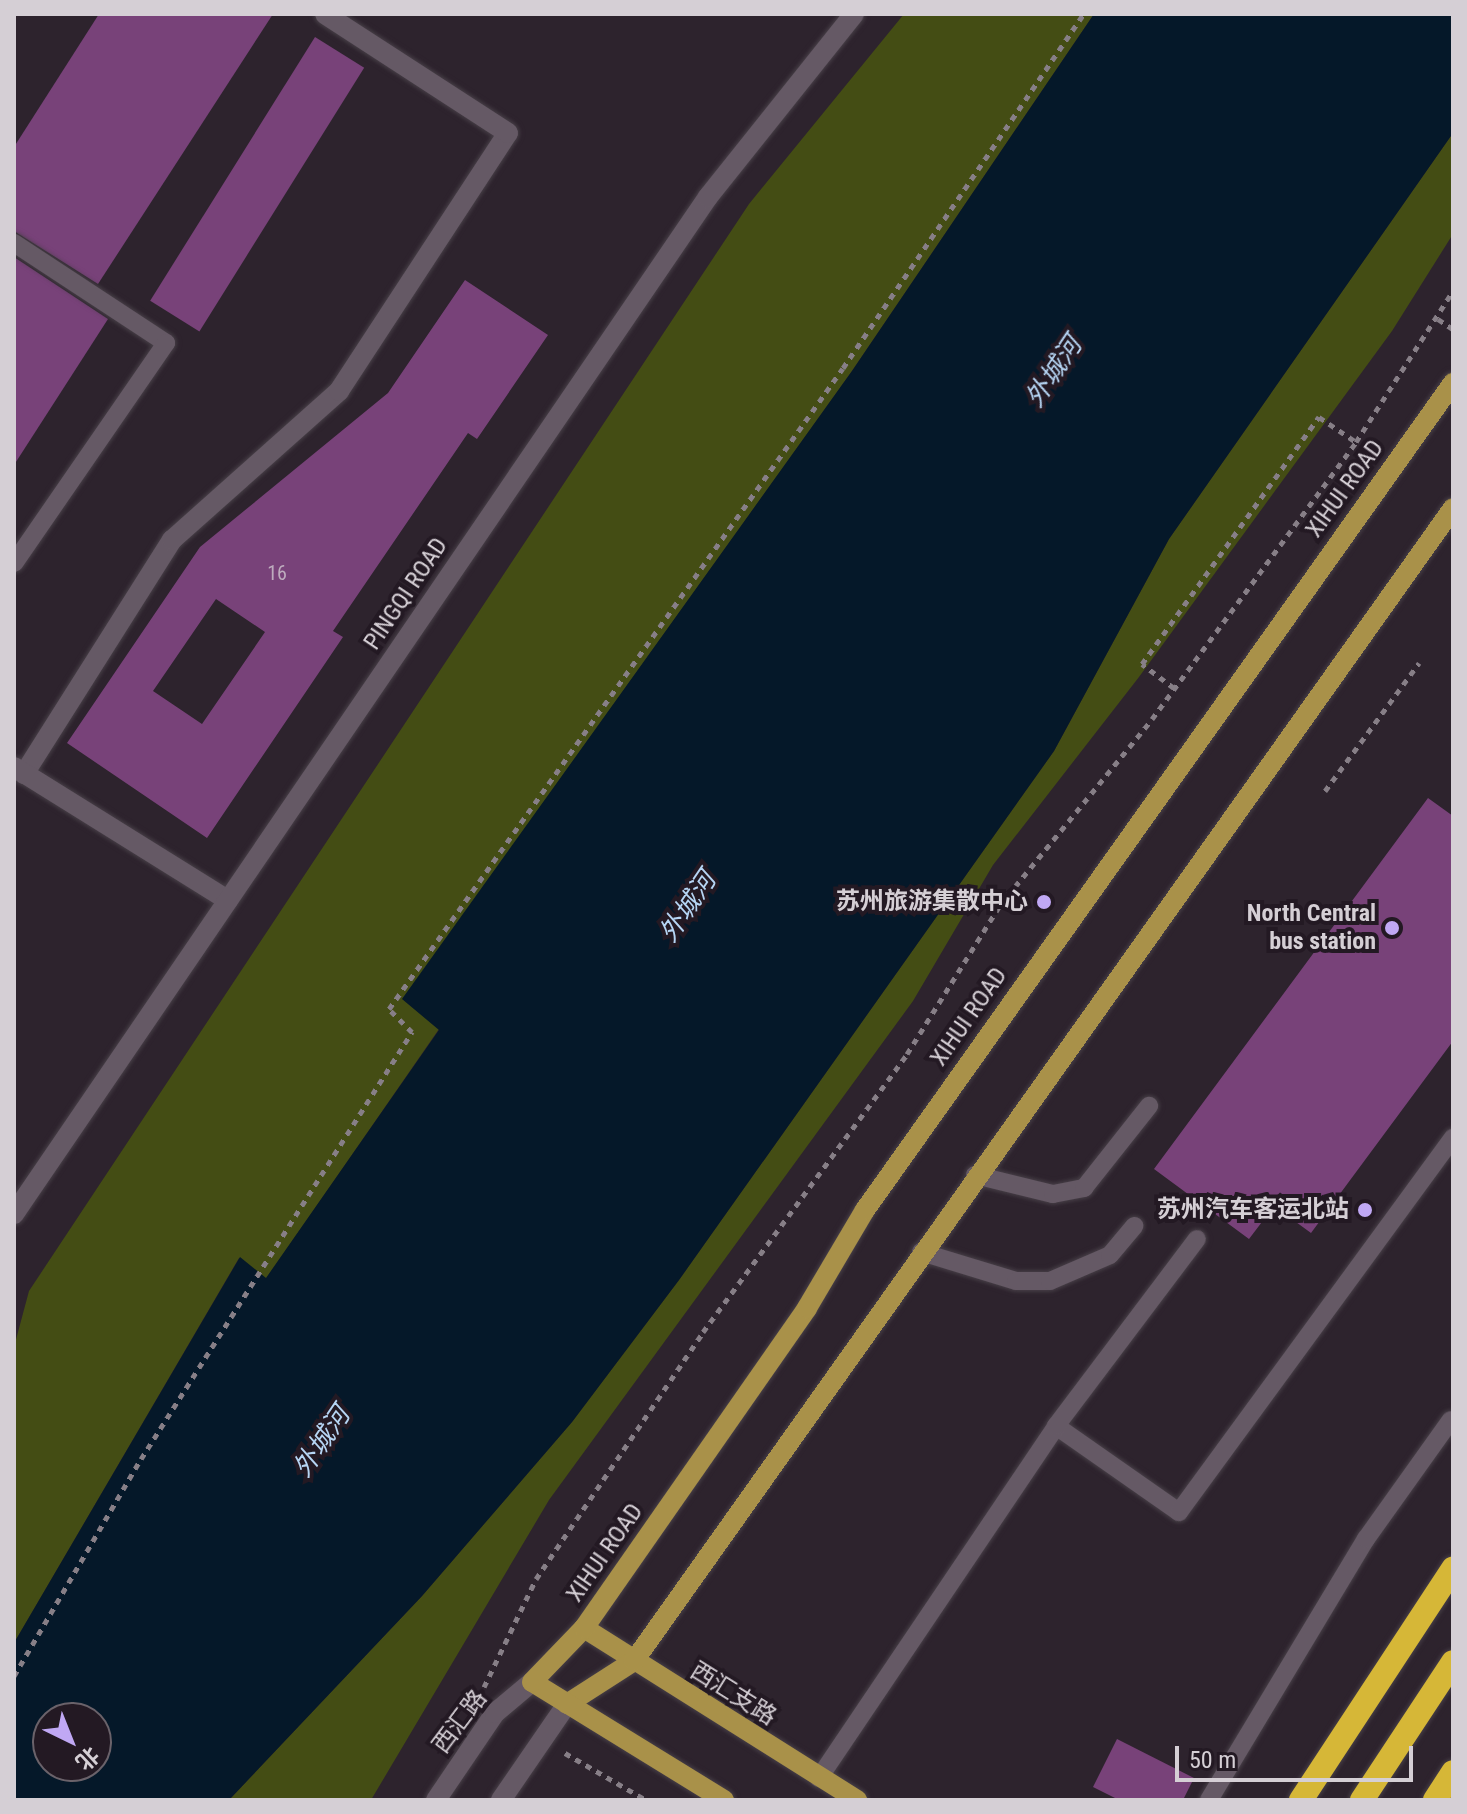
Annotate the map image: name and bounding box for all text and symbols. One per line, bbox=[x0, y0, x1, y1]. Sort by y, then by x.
water label: 外城河 bbox=[1019, 331, 1089, 413]
street label: XIHUI ROAD bbox=[1300, 435, 1390, 543]
street label: PINGQI ROAD bbox=[358, 533, 454, 655]
house number: 16 bbox=[267, 561, 287, 585]
water label: 外城河 bbox=[653, 866, 723, 948]
place label: 苏州旅游集散中心 bbox=[836, 888, 1028, 916]
marker: 苏州旅游集散中心 bbox=[1035, 893, 1053, 911]
place label: North Central bus station bbox=[1247, 900, 1376, 956]
marker: North Central bus station bbox=[1383, 919, 1401, 937]
street label: XIHUI ROAD bbox=[925, 962, 1013, 1072]
place label: 苏州汽车客运北站 bbox=[1157, 1196, 1349, 1224]
marker: 苏州汽车客运北站 bbox=[1356, 1201, 1374, 1219]
water label: 外城河 bbox=[287, 1401, 357, 1483]
street label: XIHUI ROAD bbox=[561, 1498, 649, 1608]
street label: 西汇支路 bbox=[685, 1656, 781, 1732]
street label: 西汇路 bbox=[427, 1685, 493, 1759]
north arrow bbox=[32, 1702, 112, 1782]
scale bar bbox=[1179, 1730, 1417, 1780]
text: 北 bbox=[71, 1742, 104, 1775]
text: 50 m bbox=[1189, 1746, 1236, 1774]

